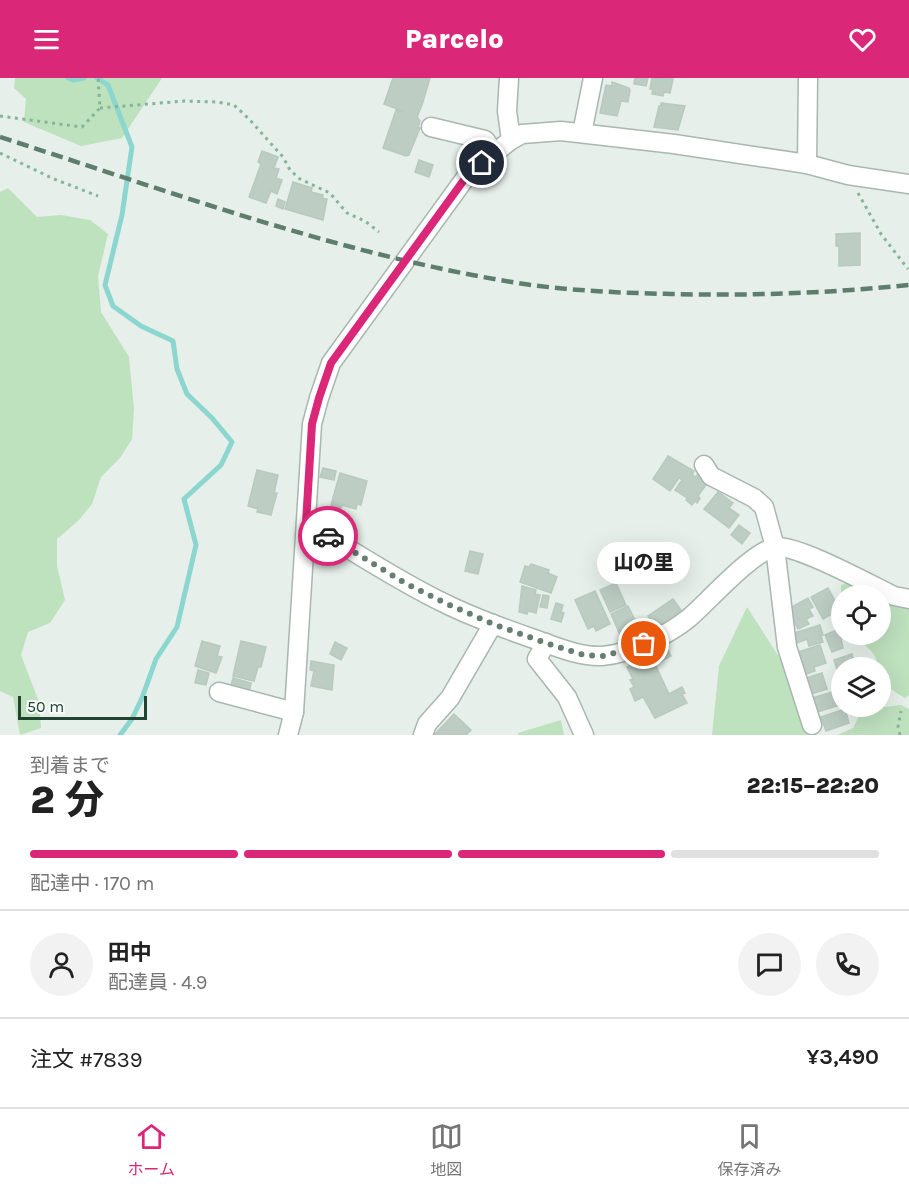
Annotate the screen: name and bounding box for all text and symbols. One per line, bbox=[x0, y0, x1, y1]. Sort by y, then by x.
icon: menu bbox=[30, 23, 63, 56]
text: Parcelo bbox=[405, 23, 504, 55]
icon: heart bbox=[846, 23, 879, 56]
pin bbox=[456, 137, 507, 188]
icon: home bbox=[465, 146, 498, 179]
courier bbox=[298, 506, 358, 566]
icon: car bbox=[312, 520, 345, 553]
callout: 山の里 bbox=[598, 542, 690, 584]
text: 山の里 bbox=[614, 551, 674, 574]
map controls bbox=[831, 585, 891, 717]
button: locate bbox=[831, 585, 891, 645]
pin bbox=[618, 618, 669, 669]
icon: bag bbox=[627, 627, 660, 660]
button: layers bbox=[831, 657, 891, 717]
scale bar bbox=[18, 693, 147, 720]
text: 50 m bbox=[27, 697, 64, 716]
text: 到着まで bbox=[30, 754, 110, 777]
text: 22:15–22:20 bbox=[747, 773, 879, 799]
text: 2 分 bbox=[30, 777, 104, 823]
text: 配達中 · 170 m bbox=[30, 872, 154, 895]
button: person bbox=[30, 933, 93, 996]
button: chat bbox=[738, 933, 801, 996]
button: phone bbox=[816, 933, 879, 996]
text: 田中 bbox=[108, 940, 152, 966]
text: 配達員 · 4.9 bbox=[108, 971, 207, 994]
text: ¥3,490 bbox=[806, 1044, 879, 1070]
text: 注文 #7839 bbox=[30, 1047, 143, 1073]
tab: ホーム bbox=[127, 1120, 175, 1180]
tab: 地図 bbox=[430, 1120, 463, 1180]
tab: 保存済み bbox=[718, 1120, 782, 1180]

